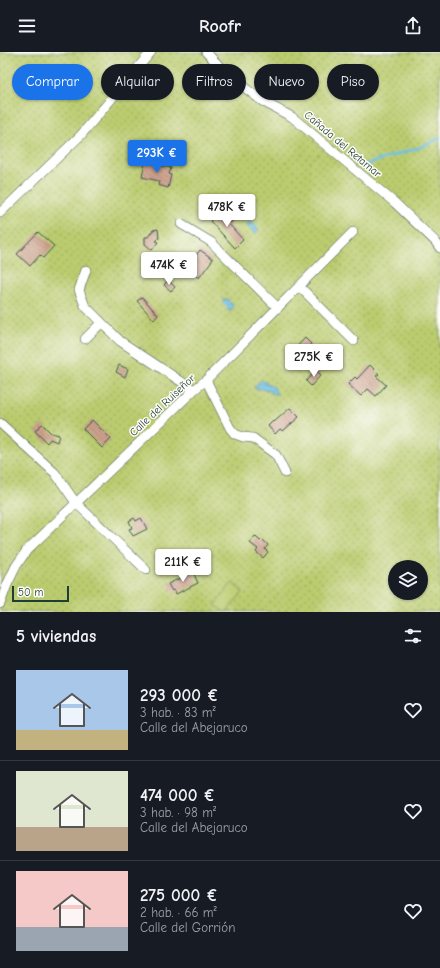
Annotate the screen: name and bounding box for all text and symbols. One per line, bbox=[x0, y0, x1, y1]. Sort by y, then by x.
icon: menu bbox=[16, 15, 38, 37]
icon: share bbox=[402, 15, 424, 37]
text: Roofr bbox=[199, 16, 241, 37]
chip: Comprar bbox=[12, 64, 93, 100]
chip: Alquilar bbox=[101, 64, 174, 100]
chip: Filtros bbox=[182, 64, 246, 100]
chip: Nuevo bbox=[254, 64, 319, 100]
chip: Piso bbox=[327, 64, 379, 100]
street label: Cañada del Retamar bbox=[302, 108, 384, 181]
pin: 293K € bbox=[124, 140, 190, 174]
text: 293K € bbox=[137, 145, 177, 160]
pin: 478K € bbox=[194, 194, 260, 228]
text: 478K € bbox=[207, 199, 247, 214]
pin: 474K € bbox=[136, 252, 202, 286]
text: 474K € bbox=[150, 257, 188, 272]
pin: 275K € bbox=[281, 344, 347, 378]
text: 275K € bbox=[294, 349, 334, 364]
street label: Calle del Ruiseñor bbox=[127, 371, 198, 439]
pin: 211K € bbox=[150, 549, 216, 583]
text: 211K € bbox=[164, 554, 202, 569]
map controls bbox=[388, 560, 428, 600]
button: layers bbox=[388, 560, 428, 600]
scale bar bbox=[12, 584, 69, 603]
text: 50 m bbox=[18, 586, 43, 599]
icon: filters bbox=[402, 625, 424, 647]
text: 5 viviendas bbox=[16, 627, 96, 646]
icon: home bbox=[48, 686, 96, 734]
text: 293 000 € bbox=[140, 686, 219, 705]
icon: heart bbox=[402, 699, 424, 721]
text: 3 hab. · 83 m² bbox=[140, 705, 216, 720]
text: Calle del Abejaruco bbox=[140, 720, 248, 735]
text: 474 000 € bbox=[140, 786, 215, 805]
icon: home bbox=[48, 787, 96, 835]
icon: heart bbox=[402, 800, 424, 822]
text: 3 hab. · 98 m² bbox=[140, 805, 216, 820]
text: Calle del Abejaruco bbox=[140, 820, 248, 835]
text: 275 000 € bbox=[140, 886, 218, 905]
icon: home bbox=[48, 887, 96, 935]
icon: heart bbox=[402, 900, 424, 922]
text: 2 hab. · 66 m² bbox=[140, 905, 217, 920]
text: Calle del Gorrión bbox=[140, 920, 235, 935]

